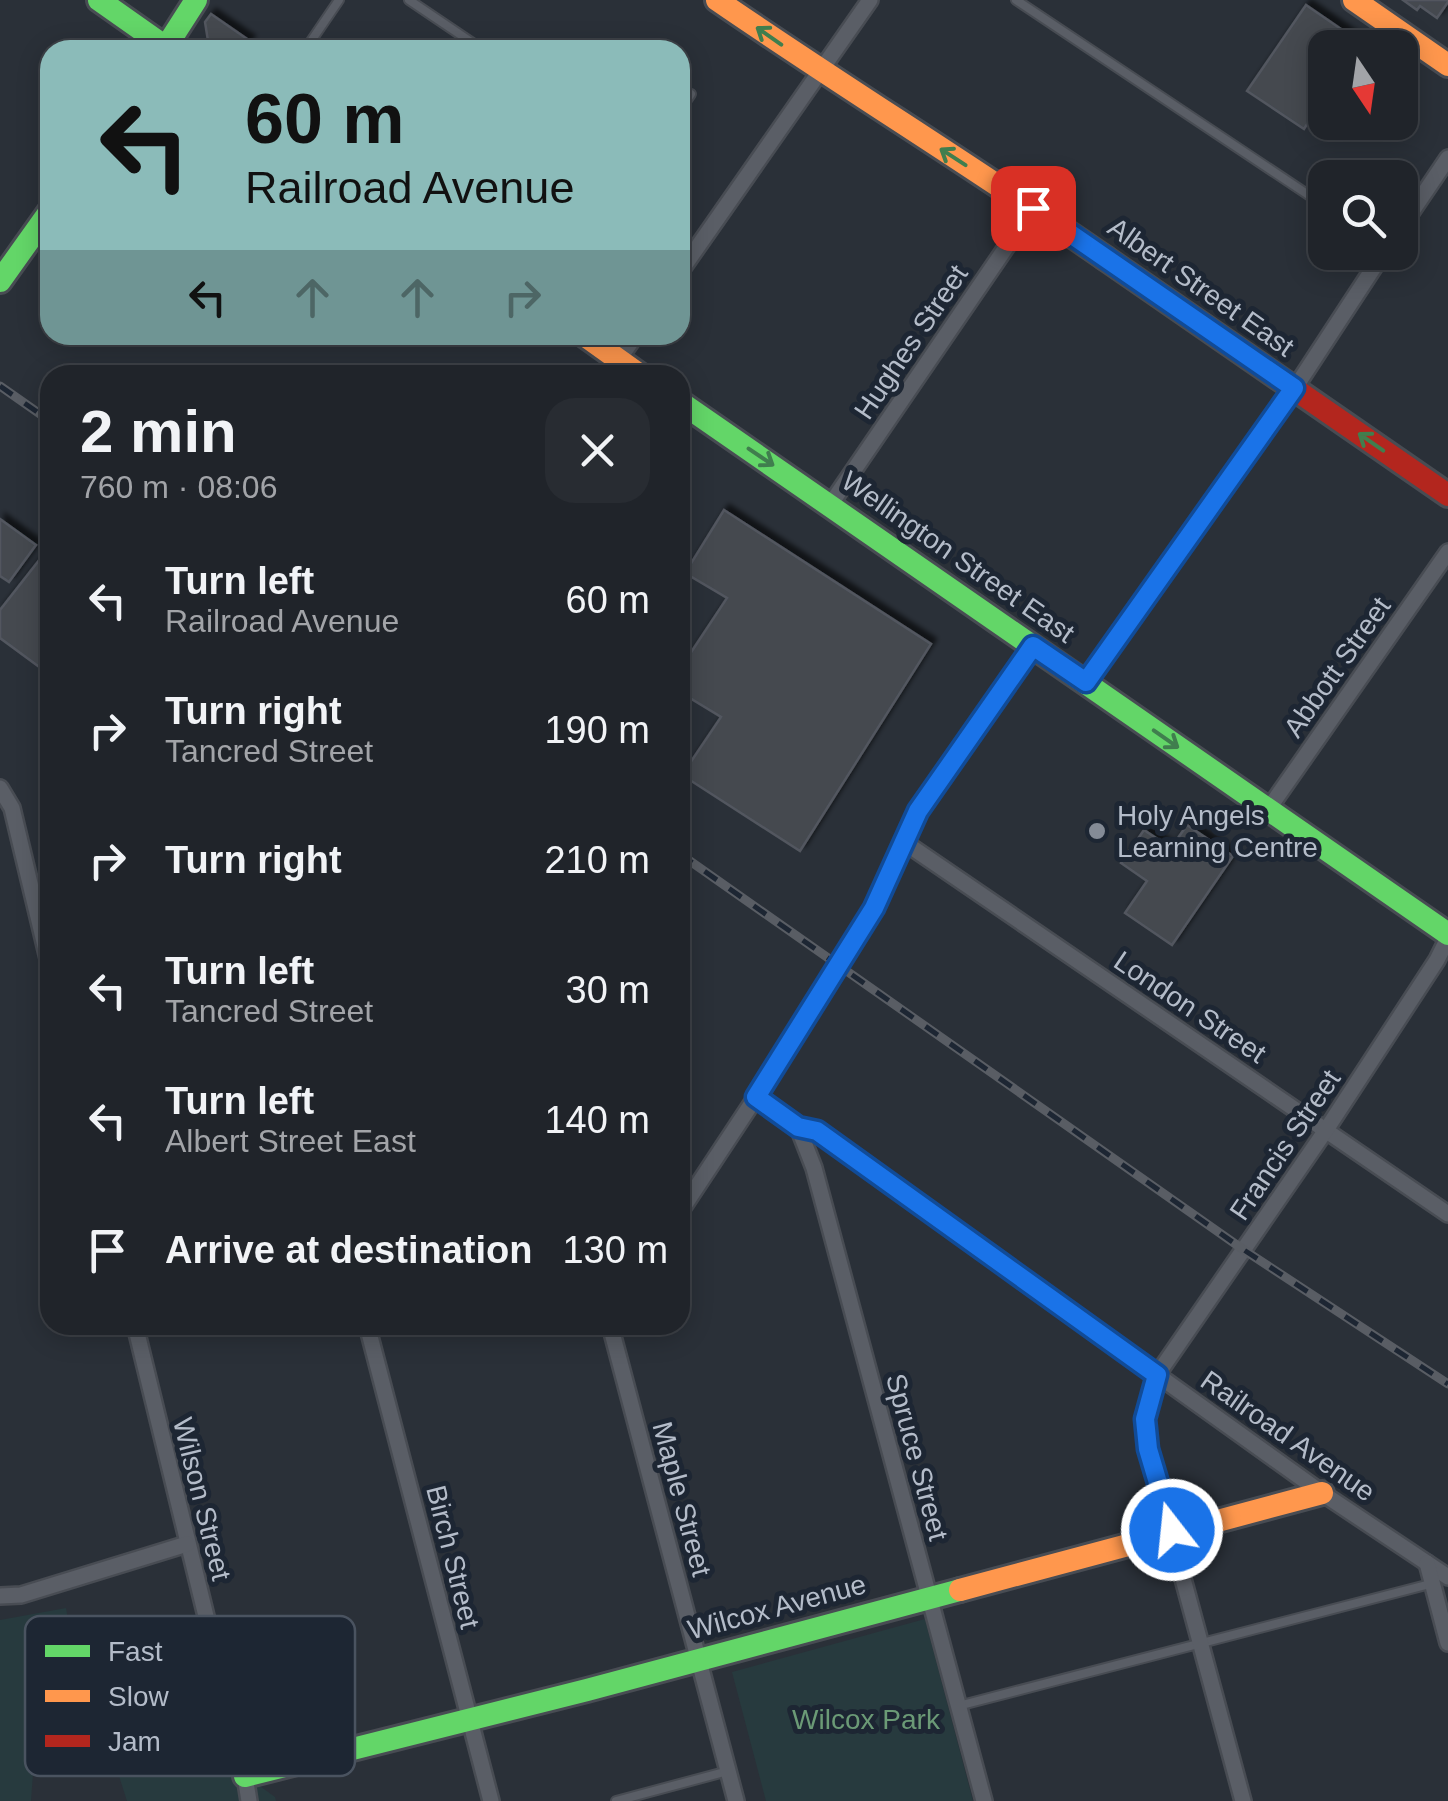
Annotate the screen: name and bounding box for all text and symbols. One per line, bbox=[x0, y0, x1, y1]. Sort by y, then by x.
one-way arrow bbox=[755, 25, 783, 46]
north arrow bbox=[1308, 30, 1418, 140]
map controls bbox=[1308, 30, 1418, 270]
icon: left bbox=[80, 80, 210, 210]
text: 60 m bbox=[245, 80, 405, 158]
one-way arrow bbox=[940, 146, 968, 167]
button: search bbox=[1308, 160, 1418, 270]
text: Railroad Avenue bbox=[245, 162, 574, 213]
pin bbox=[991, 166, 1076, 251]
icon: arrive bbox=[1006, 181, 1061, 236]
street label: Albert Street East bbox=[1102, 211, 1300, 363]
street label: Hughes Street bbox=[848, 259, 974, 425]
icon: left bbox=[180, 270, 235, 325]
icon: ahead bbox=[285, 270, 340, 325]
icon: ahead bbox=[390, 270, 445, 325]
icon: right bbox=[495, 270, 550, 325]
text: 2 min bbox=[80, 398, 237, 465]
button: close bbox=[545, 398, 650, 503]
one-way arrow bbox=[1358, 432, 1386, 453]
one-way arrow bbox=[746, 446, 774, 467]
street label: Wellington Street East bbox=[836, 465, 1080, 649]
text: 760 m · 08:06 bbox=[80, 469, 277, 505]
text: Turn left bbox=[165, 560, 314, 602]
icon: left bbox=[80, 573, 135, 628]
text: 60 m bbox=[566, 579, 650, 621]
street label: Abbott Street bbox=[1277, 591, 1397, 743]
text: Railroad Avenue bbox=[165, 603, 399, 639]
text: Turn right bbox=[165, 690, 342, 732]
icon: right bbox=[80, 703, 135, 758]
text: 190 m bbox=[544, 709, 650, 751]
one-way arrow bbox=[1152, 728, 1179, 749]
text: Tancred Street bbox=[165, 733, 373, 769]
place label: Holy Angels Learning Centre bbox=[1117, 800, 1318, 863]
marker: Holy Angels Learning Centre bbox=[1086, 820, 1108, 842]
icon: right bbox=[80, 833, 135, 888]
text: Turn right bbox=[165, 839, 342, 881]
text: 210 m bbox=[544, 839, 650, 881]
street label: London Street bbox=[1108, 945, 1272, 1069]
text: Turn left bbox=[165, 950, 314, 992]
icon: left bbox=[80, 963, 135, 1018]
text: 30 m bbox=[566, 969, 650, 1011]
text: Tancred Street bbox=[165, 993, 373, 1029]
street label: Francis Street bbox=[1223, 1064, 1347, 1226]
text: Turn left bbox=[165, 1080, 314, 1122]
icon: left bbox=[80, 1093, 135, 1148]
text: 140 m bbox=[544, 1099, 650, 1141]
text: Albert Street East bbox=[165, 1123, 416, 1159]
icon: arrive bbox=[80, 1223, 135, 1278]
text: Arrive at destination bbox=[165, 1229, 532, 1271]
text: 130 m bbox=[562, 1229, 668, 1271]
street label: Railroad Avenue bbox=[1195, 1365, 1381, 1507]
street label: Spruce Street bbox=[880, 1370, 954, 1544]
street label: Wilson Street bbox=[167, 1414, 237, 1584]
street label: Maple Street bbox=[646, 1418, 718, 1580]
position arrow bbox=[1120, 1478, 1224, 1582]
street label: Birch Street bbox=[420, 1482, 486, 1632]
street label: Wilcox Avenue bbox=[685, 1568, 869, 1646]
legend bbox=[25, 1616, 355, 1776]
text: Fast bbox=[108, 1636, 163, 1667]
text: Slow bbox=[108, 1681, 169, 1712]
park label: Wilcox Park bbox=[792, 1704, 941, 1735]
text: Jam bbox=[108, 1726, 161, 1757]

